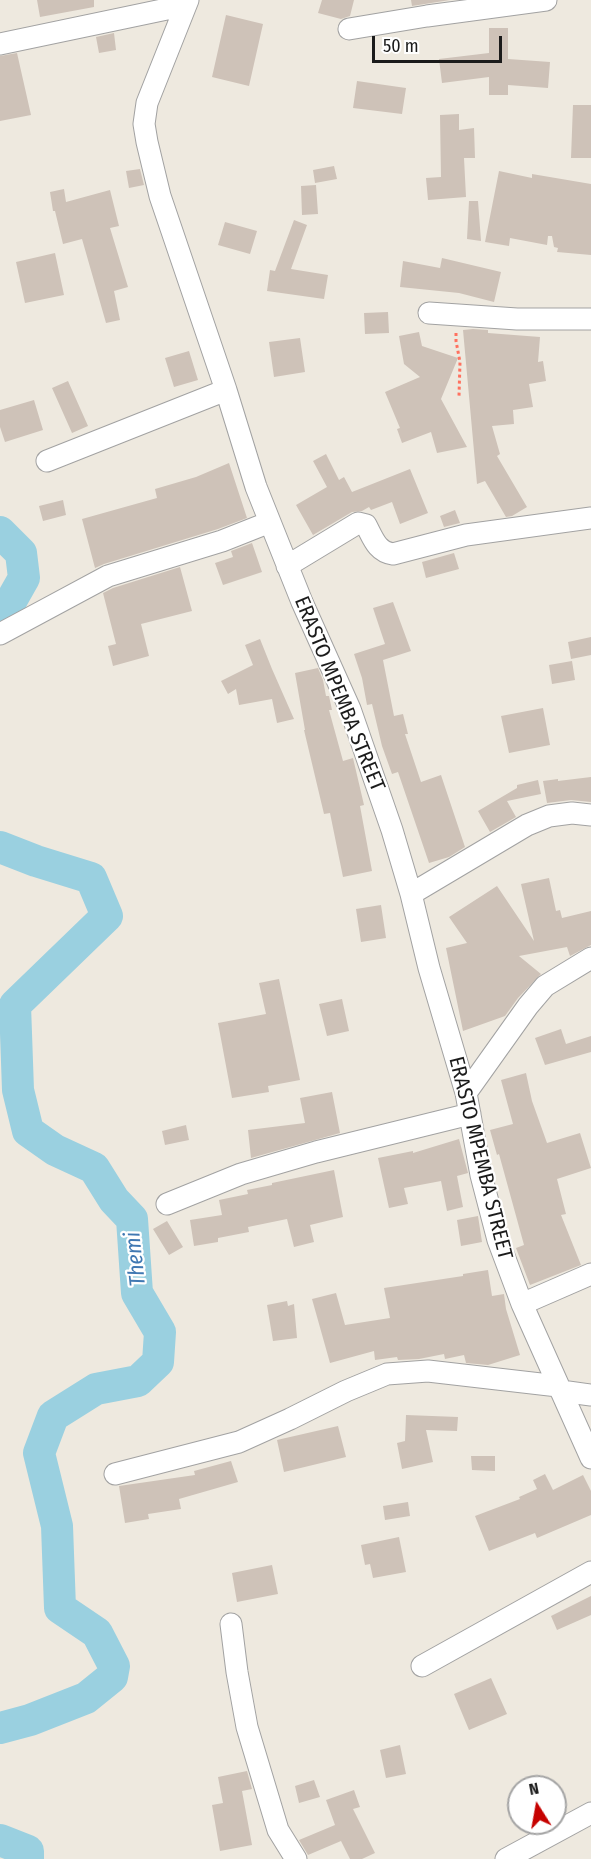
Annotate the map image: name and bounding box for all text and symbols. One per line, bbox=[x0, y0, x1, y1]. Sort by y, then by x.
scale bar bbox=[375, 24, 506, 62]
text: 50 m bbox=[383, 35, 419, 57]
street label: ERASTO MPEMBA STREET bbox=[288, 593, 390, 795]
street label: ERASTO MPEMBA STREET bbox=[443, 1054, 517, 1262]
water label: Themi bbox=[120, 1231, 152, 1287]
north arrow bbox=[507, 1775, 567, 1835]
text: N bbox=[527, 1779, 540, 1799]

